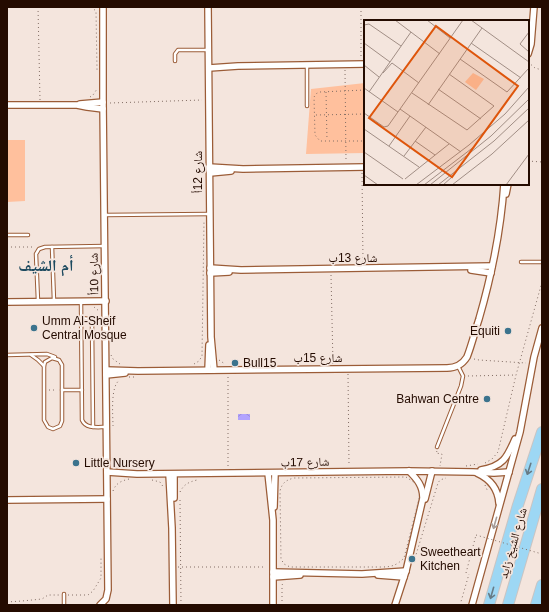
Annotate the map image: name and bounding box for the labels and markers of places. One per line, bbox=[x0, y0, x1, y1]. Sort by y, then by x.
place label: Umm Al-Sheif Central Mosque bbox=[42, 314, 127, 342]
marker: Umm Al-Sheif Central Mosque bbox=[29, 323, 39, 333]
place label: Equiti bbox=[470, 324, 500, 338]
marker: Equiti bbox=[503, 326, 513, 336]
place label: Bull15 bbox=[243, 356, 277, 370]
marker: Bull15 bbox=[230, 358, 240, 368]
place label: Bahwan Centre bbox=[396, 392, 479, 406]
marker: Bahwan Centre bbox=[482, 394, 492, 404]
place label: Little Nursery bbox=[84, 456, 155, 470]
marker: Little Nursery bbox=[71, 458, 81, 468]
place label: Sweetheart Kitchen bbox=[420, 545, 481, 573]
marker: Sweetheart Kitchen bbox=[407, 554, 417, 564]

